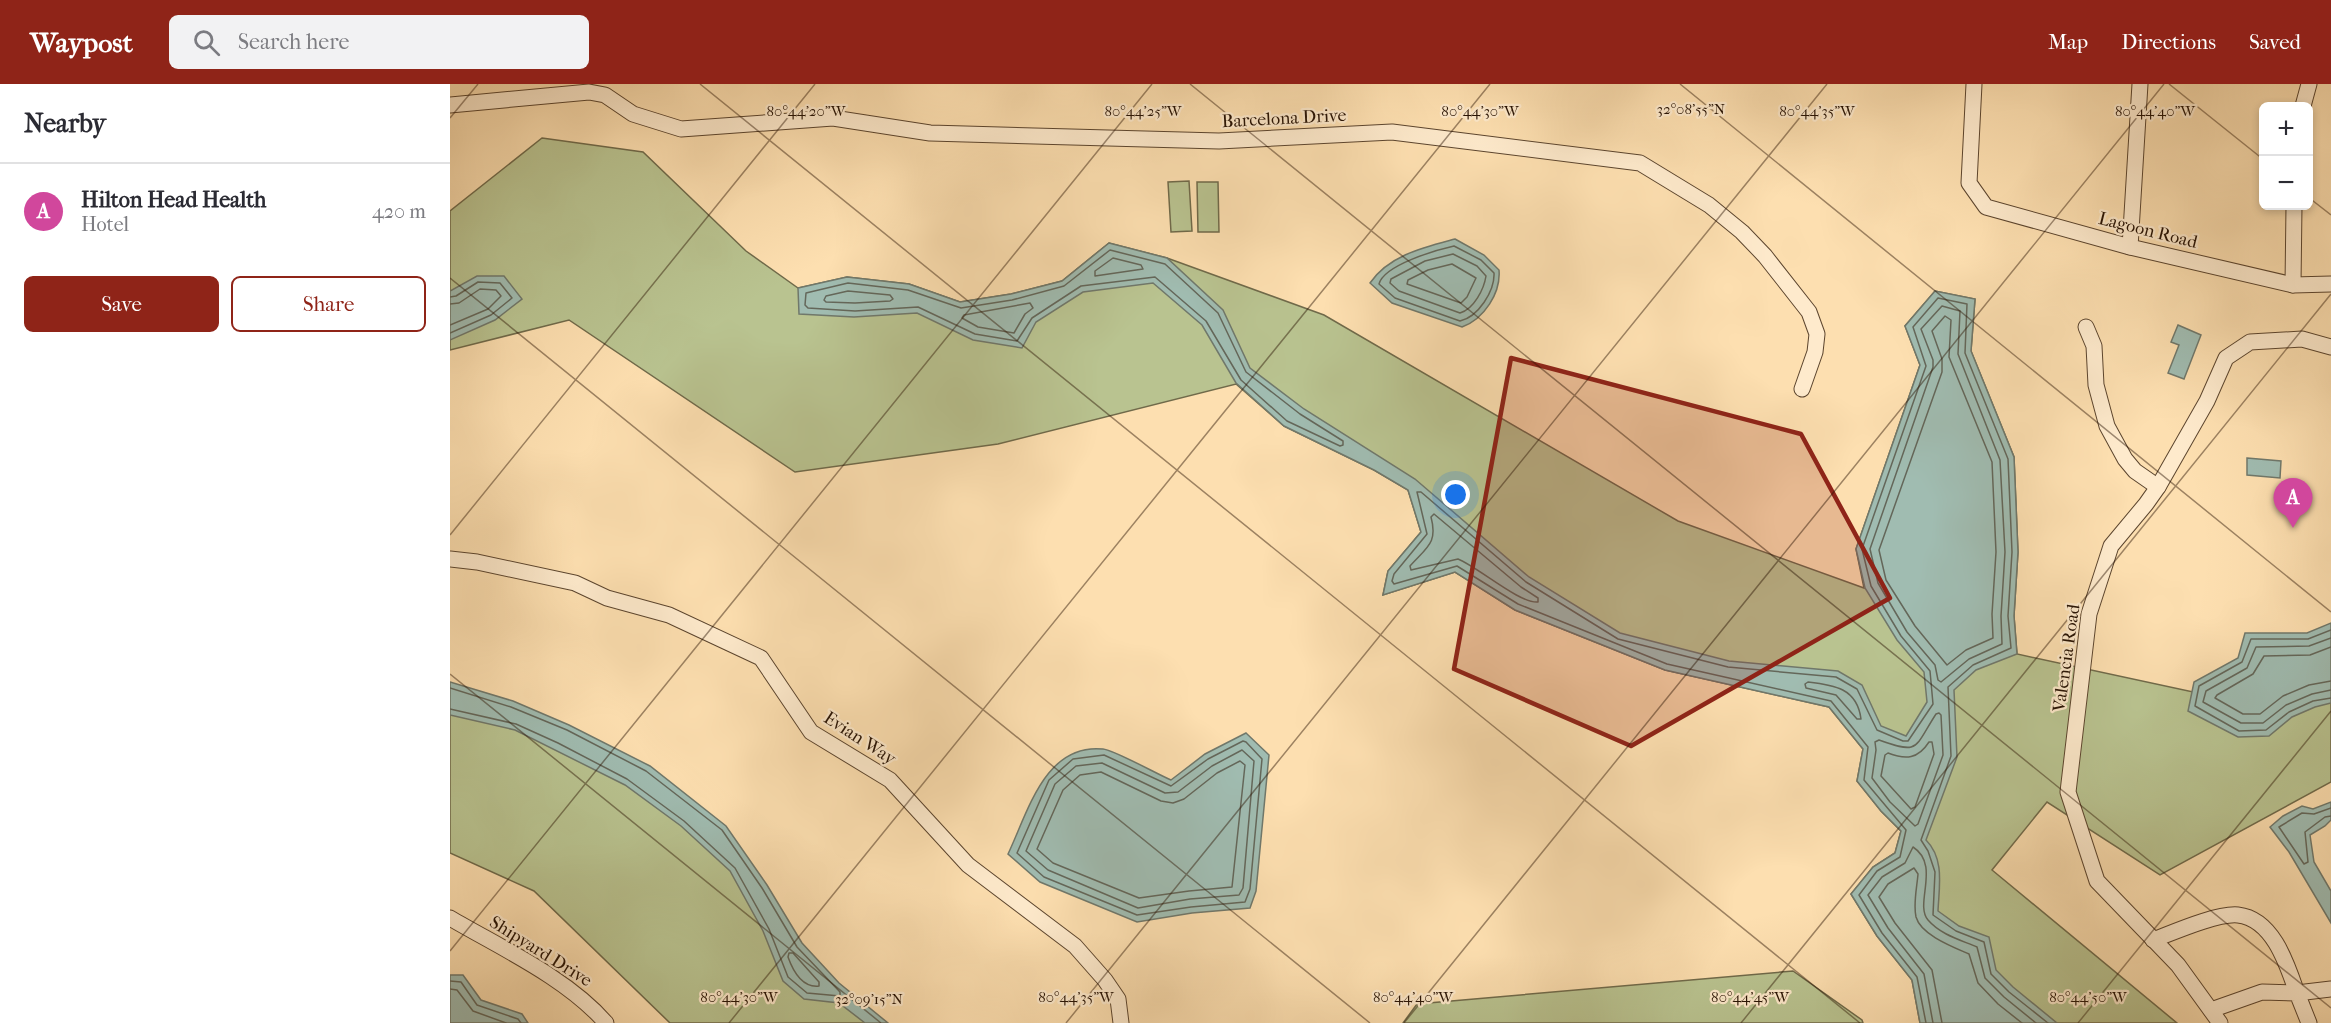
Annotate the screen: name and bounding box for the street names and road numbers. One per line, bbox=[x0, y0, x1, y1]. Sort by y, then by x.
street label: Barcelona Drive bbox=[1221, 105, 1347, 132]
street label: Lagoon Road bbox=[2096, 208, 2200, 253]
street label: Valencia Road bbox=[2048, 603, 2084, 714]
street label: Evian Way bbox=[820, 707, 901, 770]
street label: Shipyard Drive bbox=[486, 912, 596, 991]

